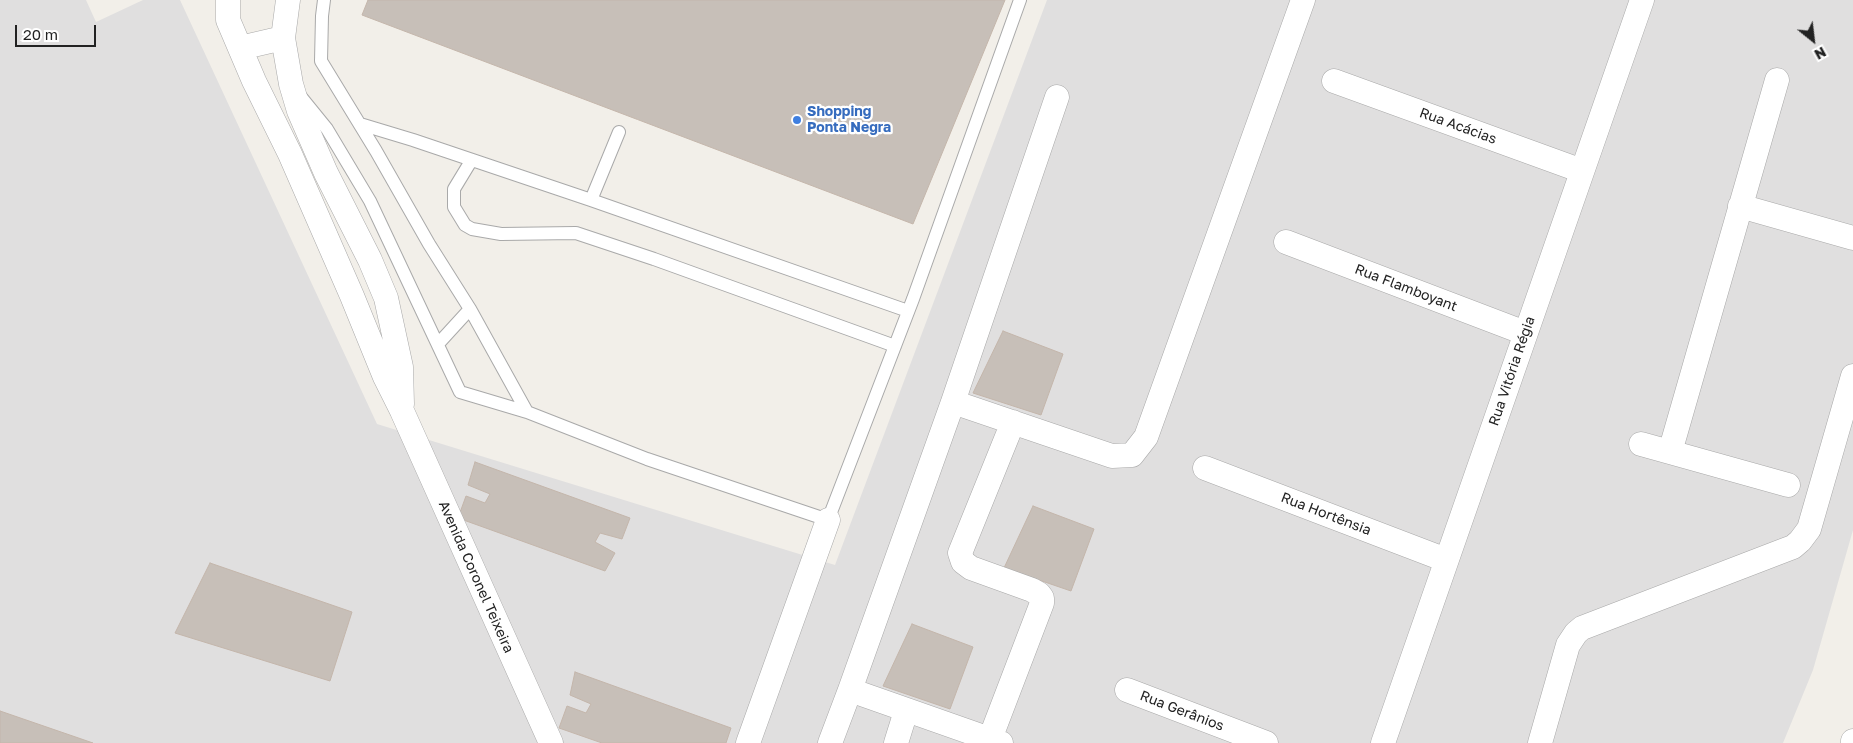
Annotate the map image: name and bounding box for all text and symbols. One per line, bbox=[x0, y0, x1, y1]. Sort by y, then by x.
scale bar bbox=[18, 15, 99, 47]
north arrow bbox=[1788, 15, 1838, 65]
text: 20 m bbox=[23, 25, 58, 43]
text: N bbox=[1812, 44, 1829, 64]
place label: Shopping Ponta Negra bbox=[807, 104, 891, 136]
street label: Rua Acácias bbox=[1417, 104, 1499, 148]
marker: Shopping Ponta Negra bbox=[791, 114, 803, 126]
street label: Rua Flamboyant bbox=[1352, 261, 1460, 315]
street label: Rua Vitória Régia bbox=[1485, 314, 1539, 428]
street label: Rua Hortênsia bbox=[1278, 489, 1374, 539]
street label: Avenida Coronel Teixeira bbox=[435, 498, 517, 656]
street label: Rua Gerânios bbox=[1138, 687, 1226, 735]

